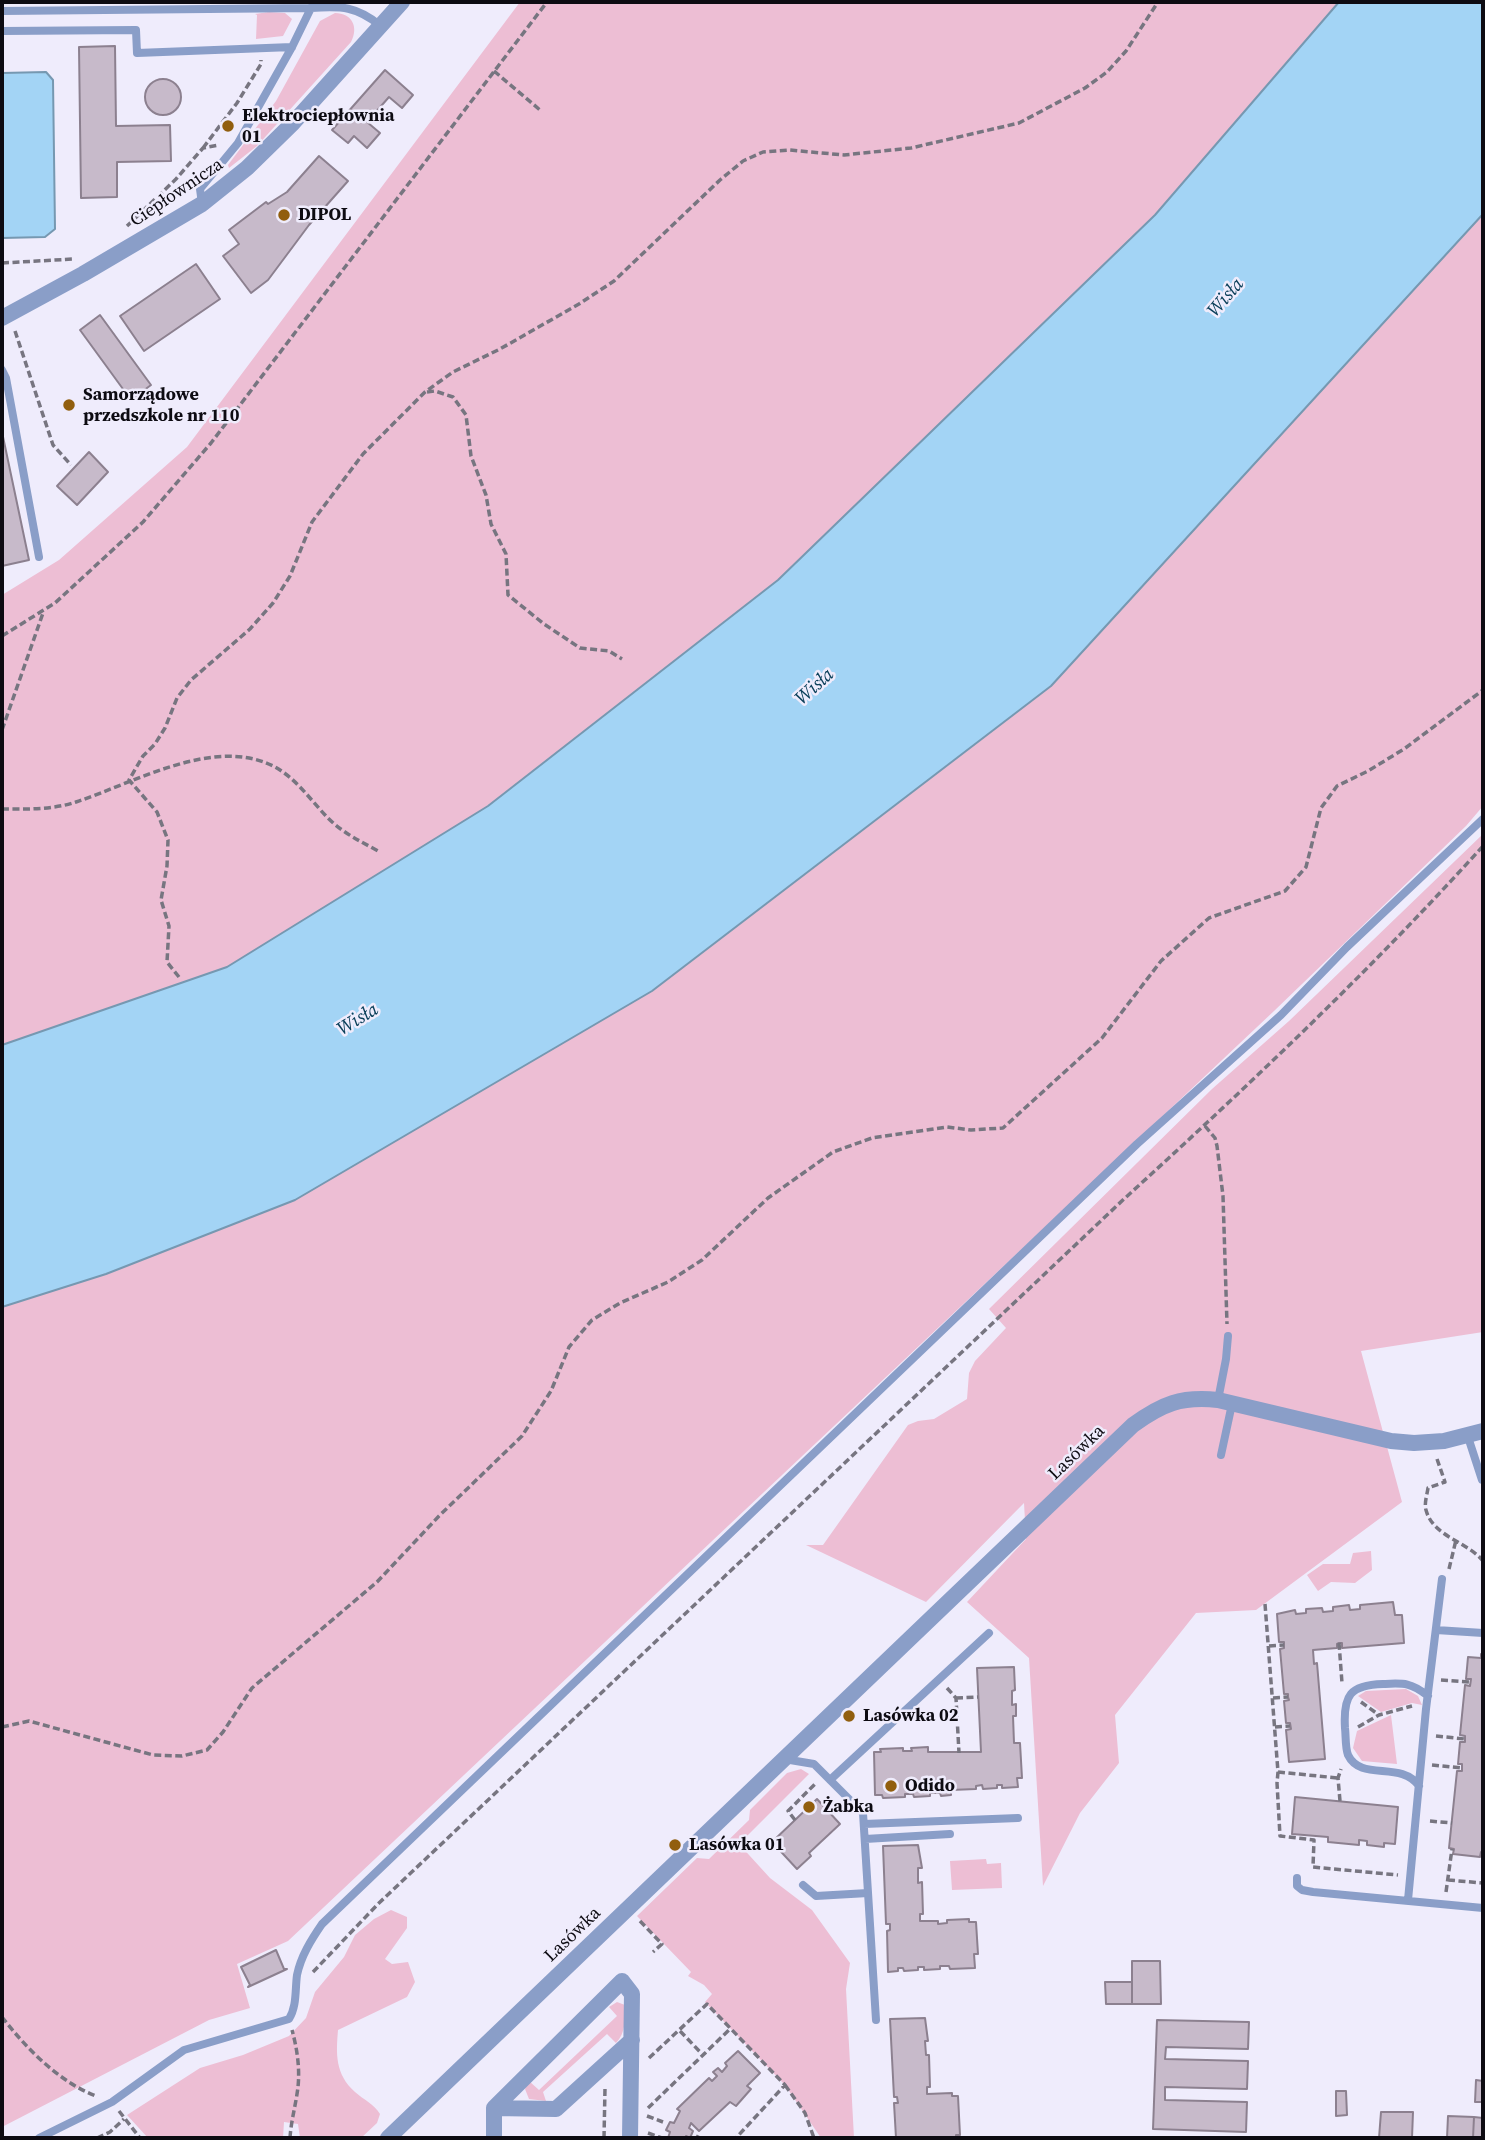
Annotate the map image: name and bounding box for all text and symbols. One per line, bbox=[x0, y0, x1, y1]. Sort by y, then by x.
place label: Elektrociepłownia 01 bbox=[242, 105, 394, 148]
marker: Elektrociepłownia 01 bbox=[220, 118, 236, 134]
street label: Ciepłownicza bbox=[126, 154, 228, 232]
place label: DIPOL bbox=[298, 204, 351, 226]
marker: DIPOL bbox=[276, 207, 292, 223]
water label: Wisła bbox=[1203, 274, 1249, 322]
place label: Samorządowe przedszkole nr 110 bbox=[83, 384, 239, 426]
marker: Samorządowe przedszkole nr 110 bbox=[61, 397, 77, 413]
water label: Wisła bbox=[791, 664, 839, 710]
water label: Wisła bbox=[333, 999, 383, 1041]
street label: Lasówka bbox=[1044, 1421, 1110, 1485]
place label: Lasówka 02 bbox=[863, 1705, 959, 1727]
marker: Lasówka 02 bbox=[841, 1708, 857, 1724]
place label: Odido bbox=[905, 1775, 955, 1797]
marker: Odido bbox=[883, 1778, 899, 1794]
place label: Żabka bbox=[823, 1796, 874, 1818]
marker: Żabka bbox=[801, 1799, 817, 1815]
place label: Lasówka 01 bbox=[689, 1834, 785, 1856]
marker: Lasówka 01 bbox=[667, 1837, 683, 1853]
street label: Lasówka bbox=[540, 1903, 606, 1967]

